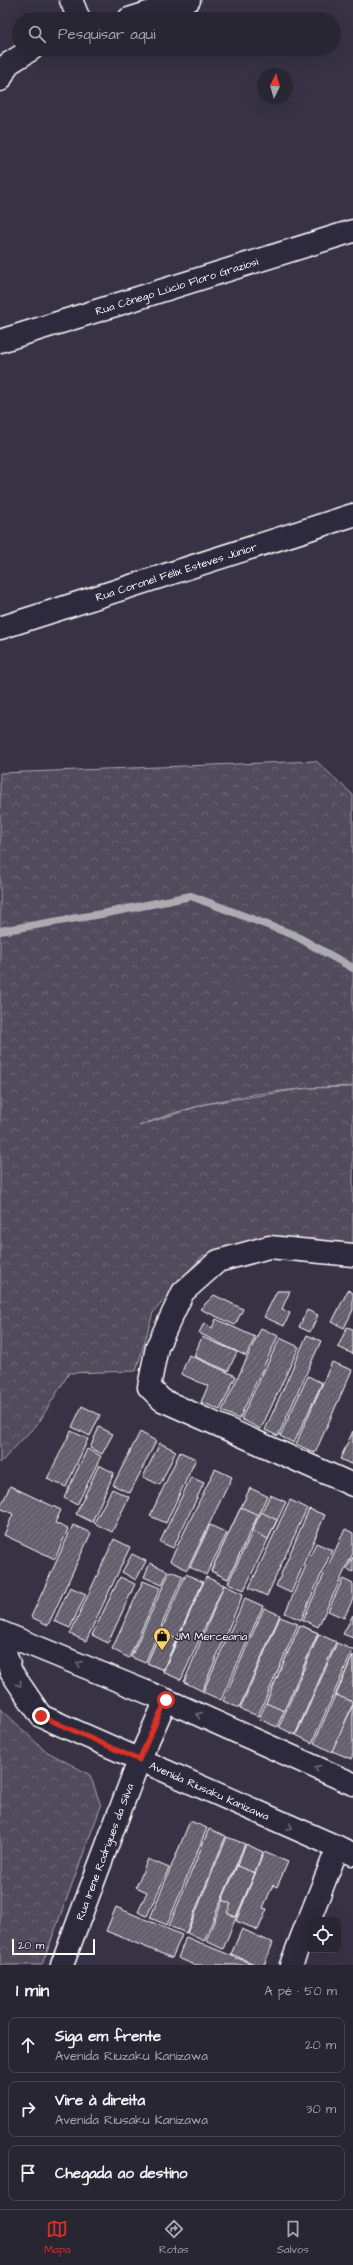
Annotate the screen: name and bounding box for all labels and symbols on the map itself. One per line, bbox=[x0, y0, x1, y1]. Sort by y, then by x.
north arrow bbox=[257, 68, 293, 104]
street label: Rua Cônego Lúcio Floro Graziosi bbox=[93, 253, 260, 318]
street label: Rua Coronel Félix Esteves Júnior bbox=[94, 539, 259, 604]
shop icon: JM Mercearia bbox=[152, 1626, 172, 1651]
place label: JM Mercearia bbox=[175, 1629, 248, 1644]
one-way arrow bbox=[76, 1661, 83, 1669]
one-way arrow bbox=[14, 1680, 22, 1687]
route start bbox=[157, 1691, 175, 1709]
route end bbox=[32, 1707, 50, 1725]
one-way arrow bbox=[196, 1712, 203, 1720]
street label: Avenida Riusaku Kanizawa bbox=[147, 1757, 272, 1824]
one-way arrow bbox=[314, 1765, 322, 1773]
street label: Rua Irene Rodrigues da Silva bbox=[72, 1781, 137, 1922]
one-way arrow bbox=[287, 1822, 294, 1830]
scale bar bbox=[12, 1937, 95, 1956]

